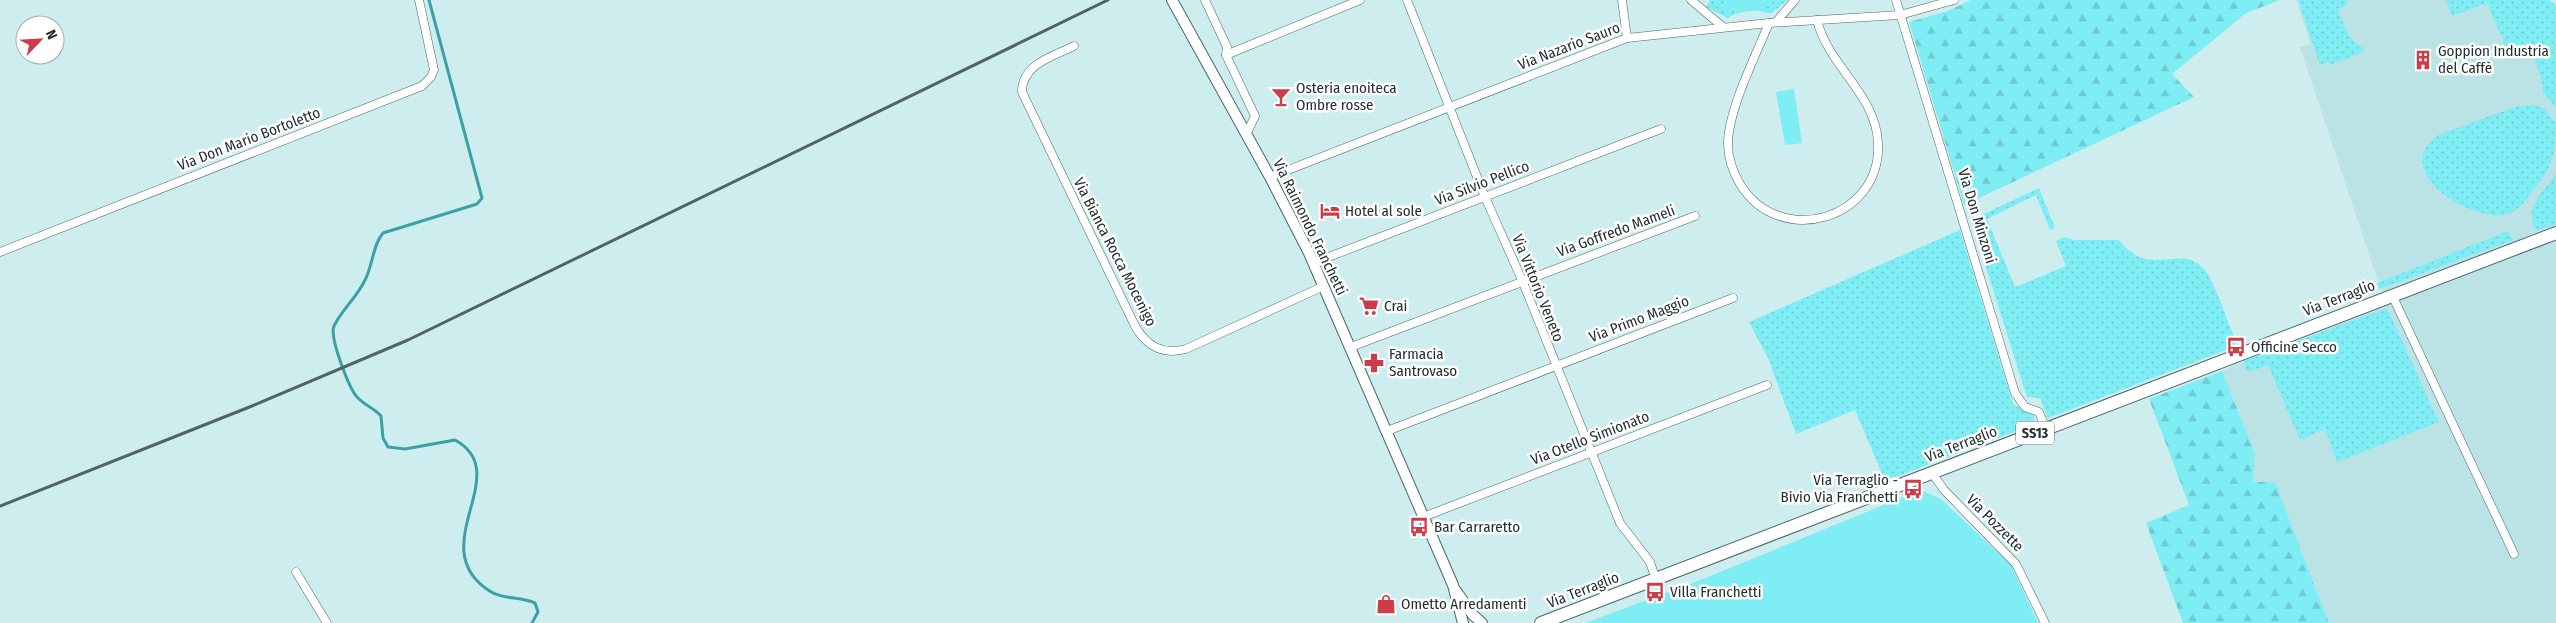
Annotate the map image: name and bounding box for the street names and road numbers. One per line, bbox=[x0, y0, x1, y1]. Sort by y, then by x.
street label: Via Nazario Sauro bbox=[1516, 18, 1623, 74]
street label: Via Don Mario Bortoletto bbox=[175, 103, 323, 175]
street label: Via Raimondo Franchetti bbox=[1269, 156, 1351, 298]
street label: Via Silvio Pellico bbox=[1432, 157, 1532, 209]
street label: Via Don Minzoni bbox=[1954, 166, 2000, 266]
street label: Via Bianca Rocca Mocenigo bbox=[1070, 175, 1160, 329]
street label: Via Goffredo Mameli bbox=[1554, 201, 1678, 261]
street label: Via Vittorio Veneto bbox=[1508, 232, 1568, 344]
street label: Via Terraglio bbox=[2300, 276, 2378, 320]
street label: Via Primo Maggio bbox=[1587, 292, 1692, 346]
street label: Via Otello Simionato bbox=[1528, 407, 1652, 469]
street label: Via Terraglio bbox=[1922, 422, 2000, 466]
road number: SS13 bbox=[2016, 422, 2054, 444]
street label: Via Pozzette bbox=[1963, 491, 2027, 555]
street label: Via Terraglio bbox=[1544, 568, 1622, 612]

